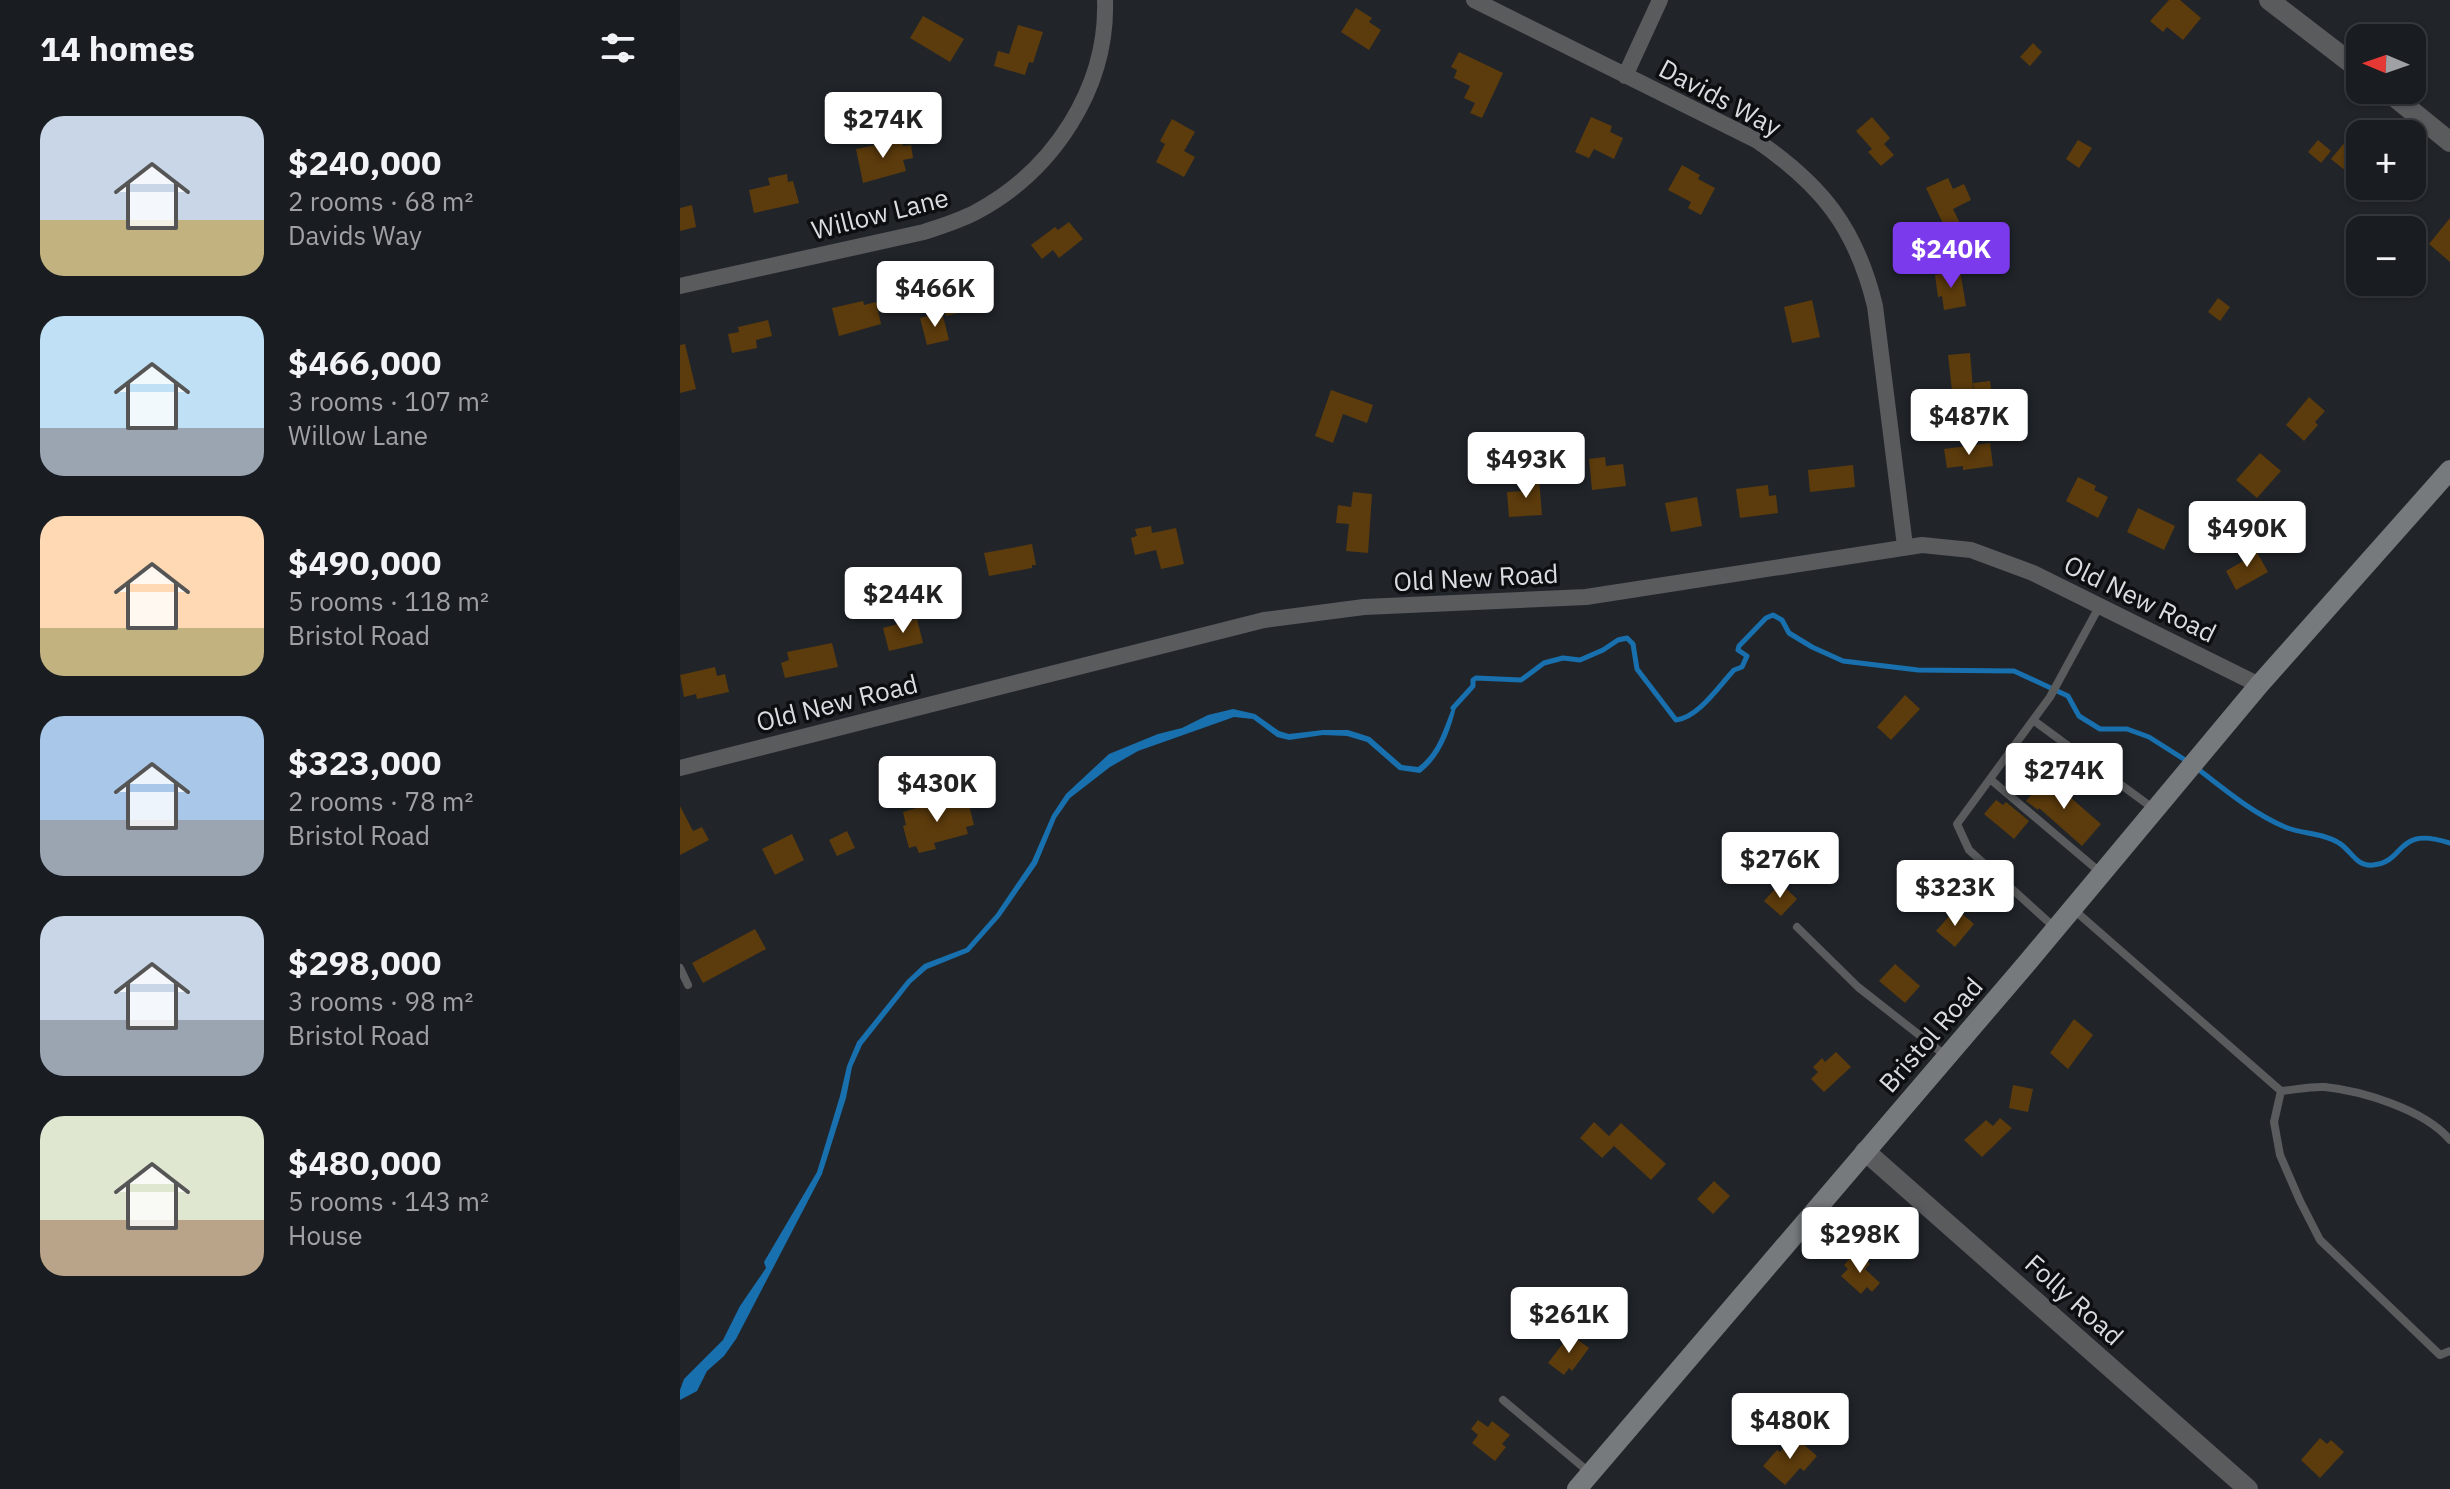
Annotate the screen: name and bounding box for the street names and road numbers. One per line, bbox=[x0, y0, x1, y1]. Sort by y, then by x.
street label: Davids Way bbox=[1653, 51, 1788, 144]
street label: Willow Lane bbox=[808, 180, 952, 246]
street label: Old New Road bbox=[2059, 547, 2222, 650]
street label: Old New Road bbox=[1393, 556, 1559, 598]
street label: Old New Road bbox=[753, 666, 921, 738]
street label: Bristol Road bbox=[1871, 970, 1990, 1099]
street label: Folly Road bbox=[2018, 1246, 2131, 1352]

